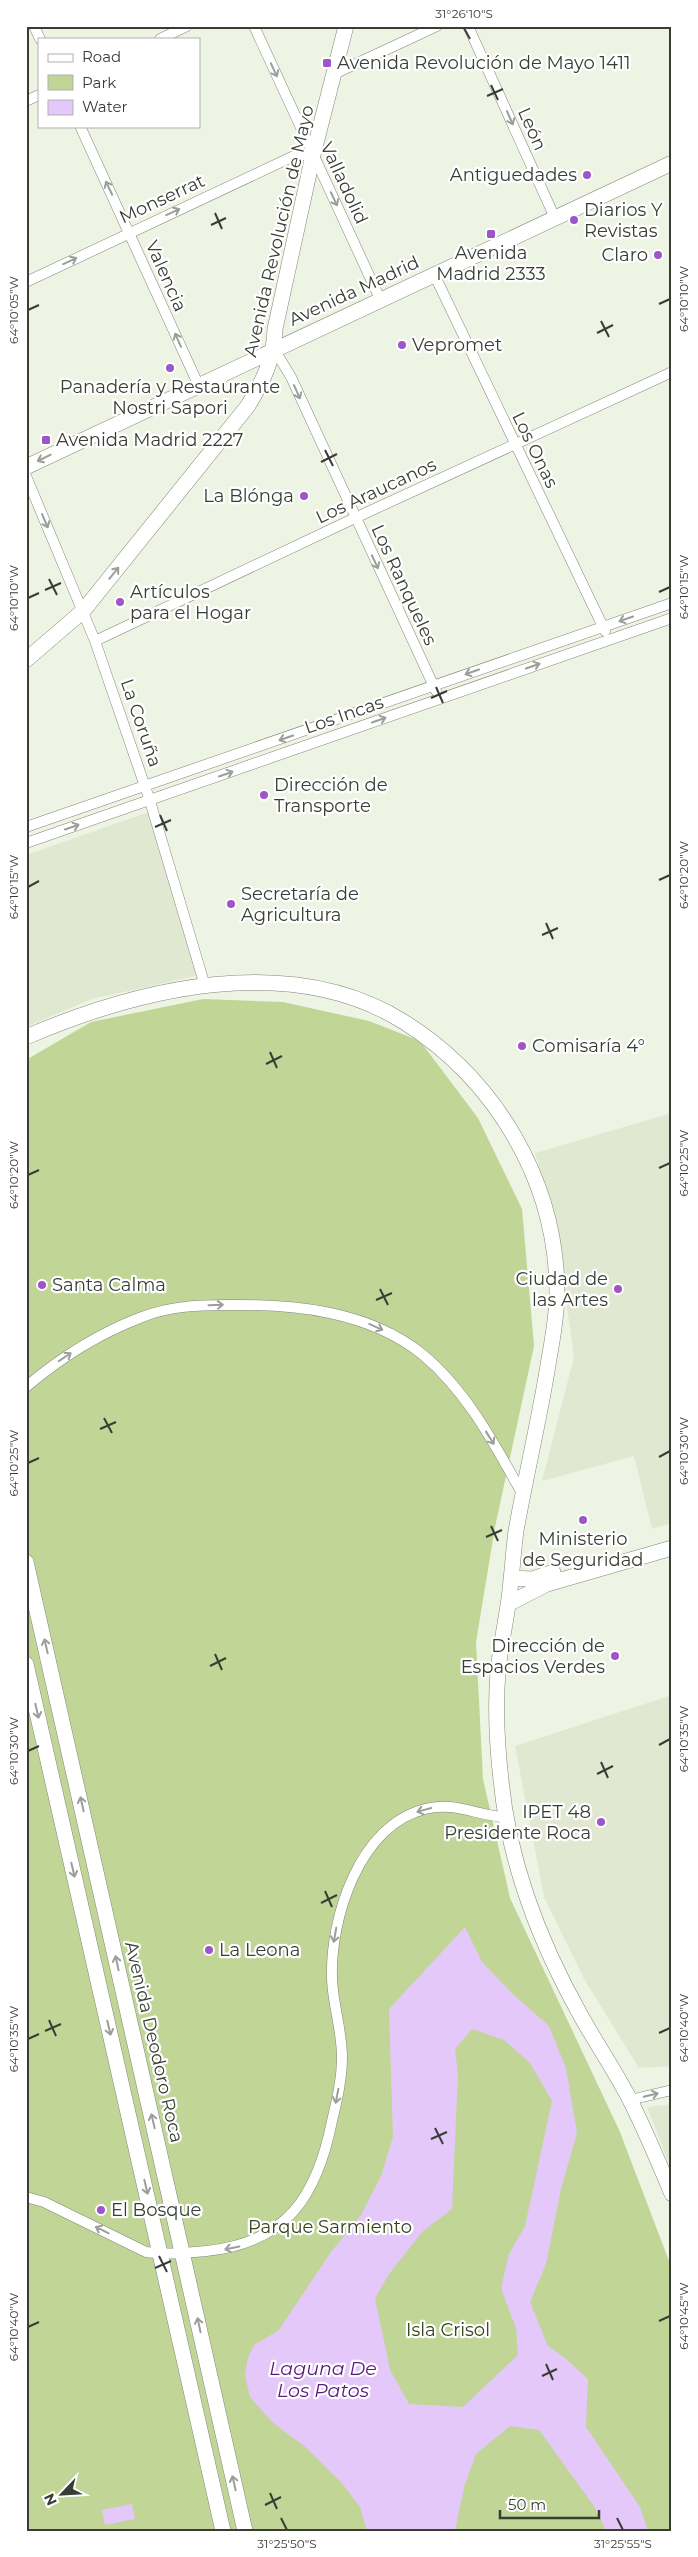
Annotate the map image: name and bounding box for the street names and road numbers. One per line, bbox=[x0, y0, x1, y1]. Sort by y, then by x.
street label: Avenida Revolución de Mayo bbox=[239, 103, 319, 359]
street label: León bbox=[513, 104, 551, 154]
street label: Valladolid bbox=[315, 139, 373, 227]
street label: Monserrat bbox=[116, 170, 208, 228]
street label: Valencia bbox=[141, 237, 191, 315]
street label: Avenida Madrid bbox=[285, 251, 423, 331]
street label: Los Onas bbox=[507, 408, 563, 492]
street label: Los Araucanos bbox=[312, 453, 440, 529]
street label: Los Ranqueles bbox=[366, 521, 442, 649]
street label: La Coruña bbox=[116, 676, 166, 770]
street label: Los Incas bbox=[301, 691, 387, 739]
street label: Avenida Deodoro Roca bbox=[120, 1939, 188, 2145]

